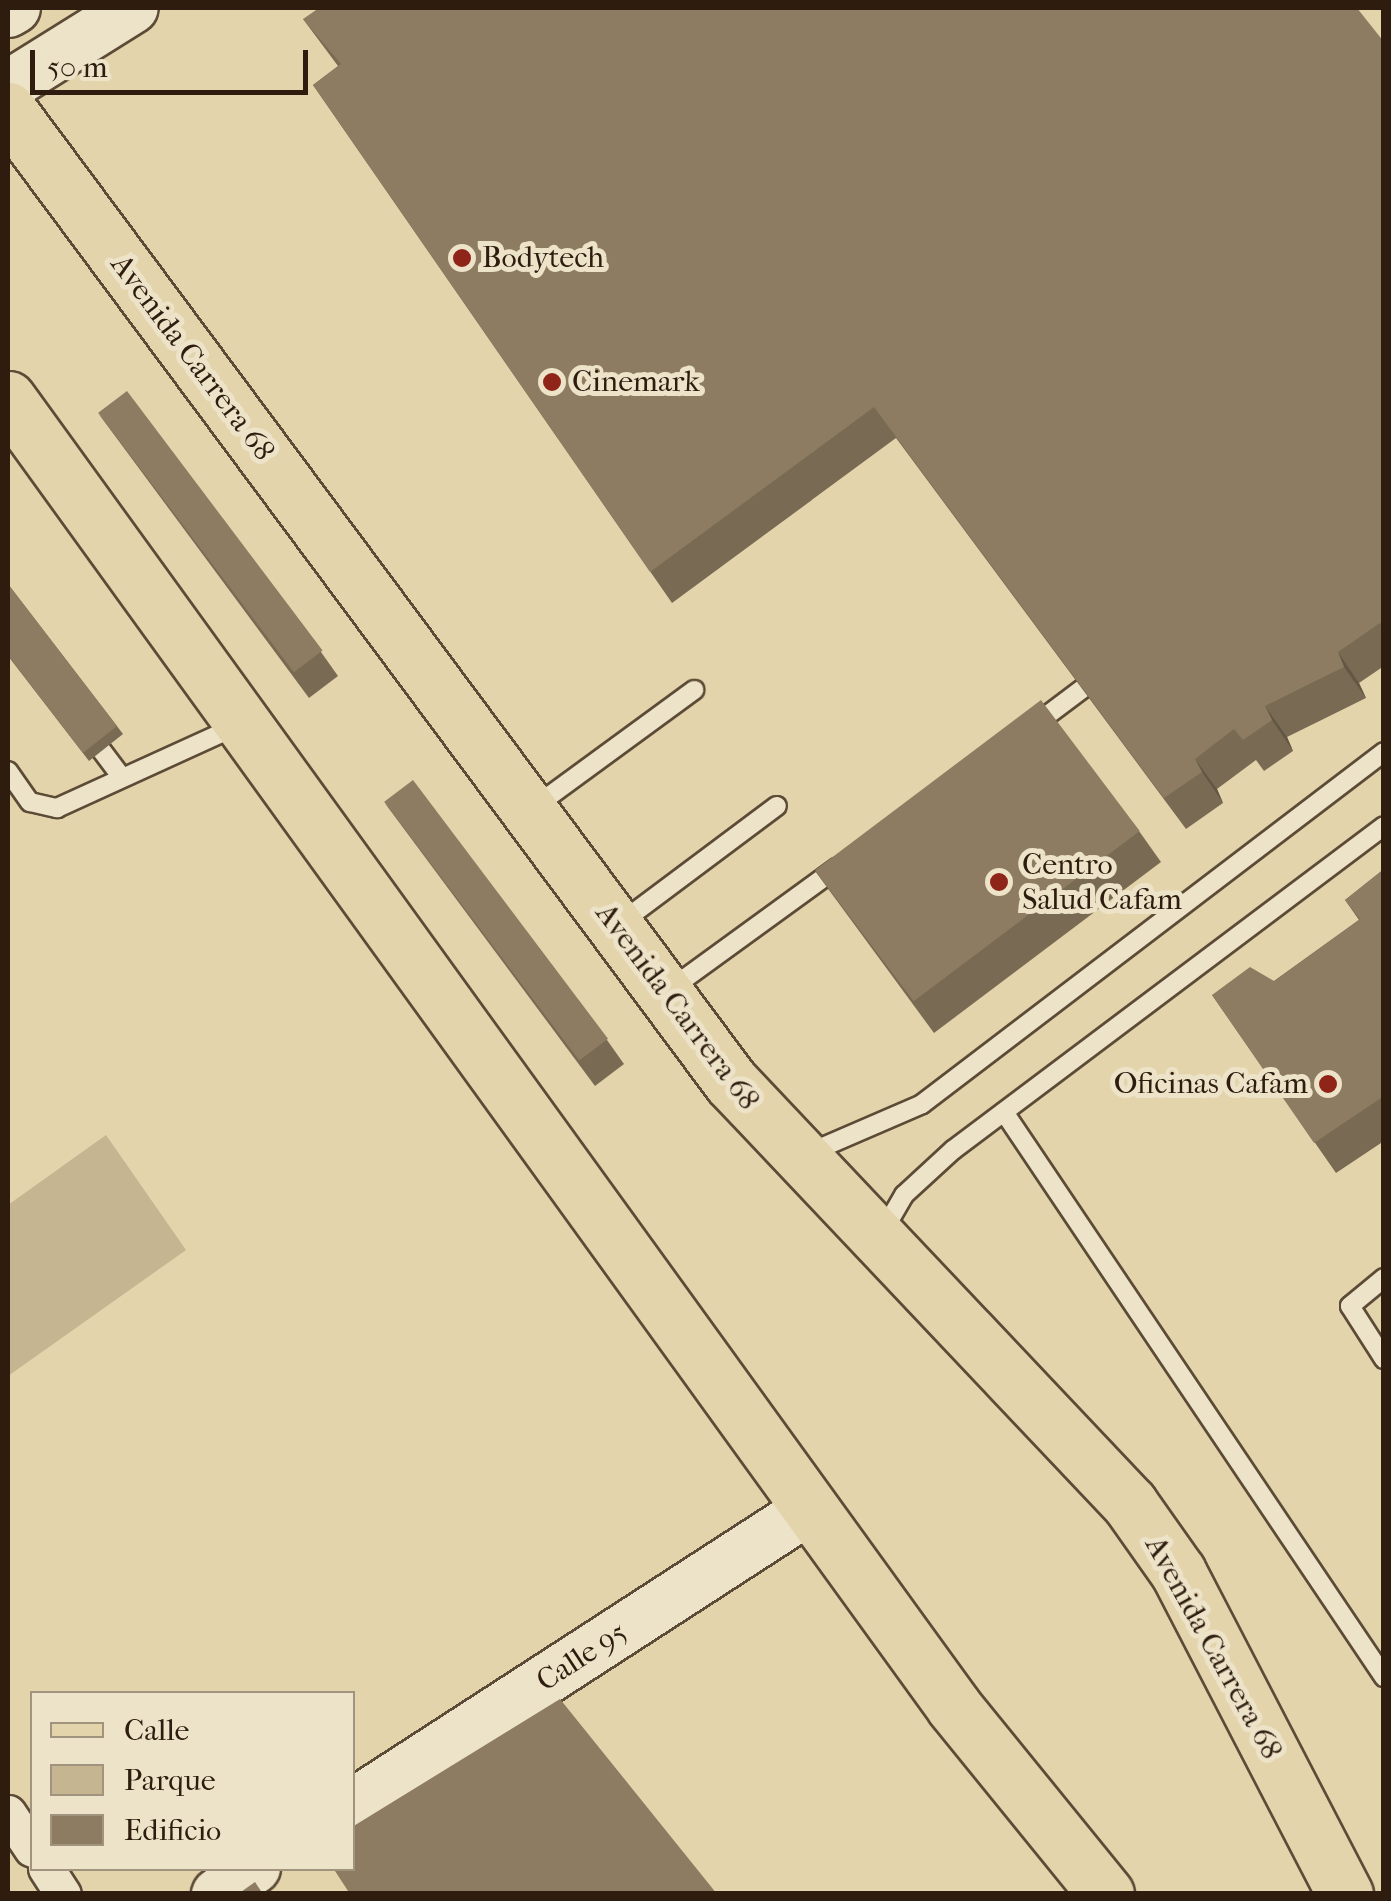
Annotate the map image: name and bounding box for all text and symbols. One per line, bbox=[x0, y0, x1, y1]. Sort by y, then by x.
scale bar bbox=[35, 30, 312, 92]
text: 50 m bbox=[47, 50, 108, 85]
place label: Bodytech bbox=[482, 240, 604, 276]
marker: Bodytech bbox=[451, 247, 473, 269]
street label: Avenida Carrera 68 bbox=[103, 248, 281, 468]
place label: Cinemark bbox=[572, 364, 700, 400]
marker: Cinemark bbox=[541, 371, 563, 393]
place label: Centro Salud Cafam bbox=[1022, 847, 1182, 918]
marker: Centro Salud Cafam bbox=[986, 869, 1012, 895]
street label: Avenida Carrera 68 bbox=[588, 897, 766, 1117]
place label: Oficinas Cafam bbox=[1114, 1066, 1308, 1102]
marker: Oficinas Cafam bbox=[1317, 1073, 1339, 1095]
street label: Avenida Carrera 68 bbox=[1137, 1530, 1289, 1766]
street label: Calle 95 bbox=[530, 1615, 634, 1699]
legend bbox=[30, 1691, 355, 1871]
text: Calle bbox=[124, 1713, 189, 1748]
text: Parque bbox=[124, 1763, 216, 1798]
text: Edificio bbox=[124, 1813, 221, 1848]

